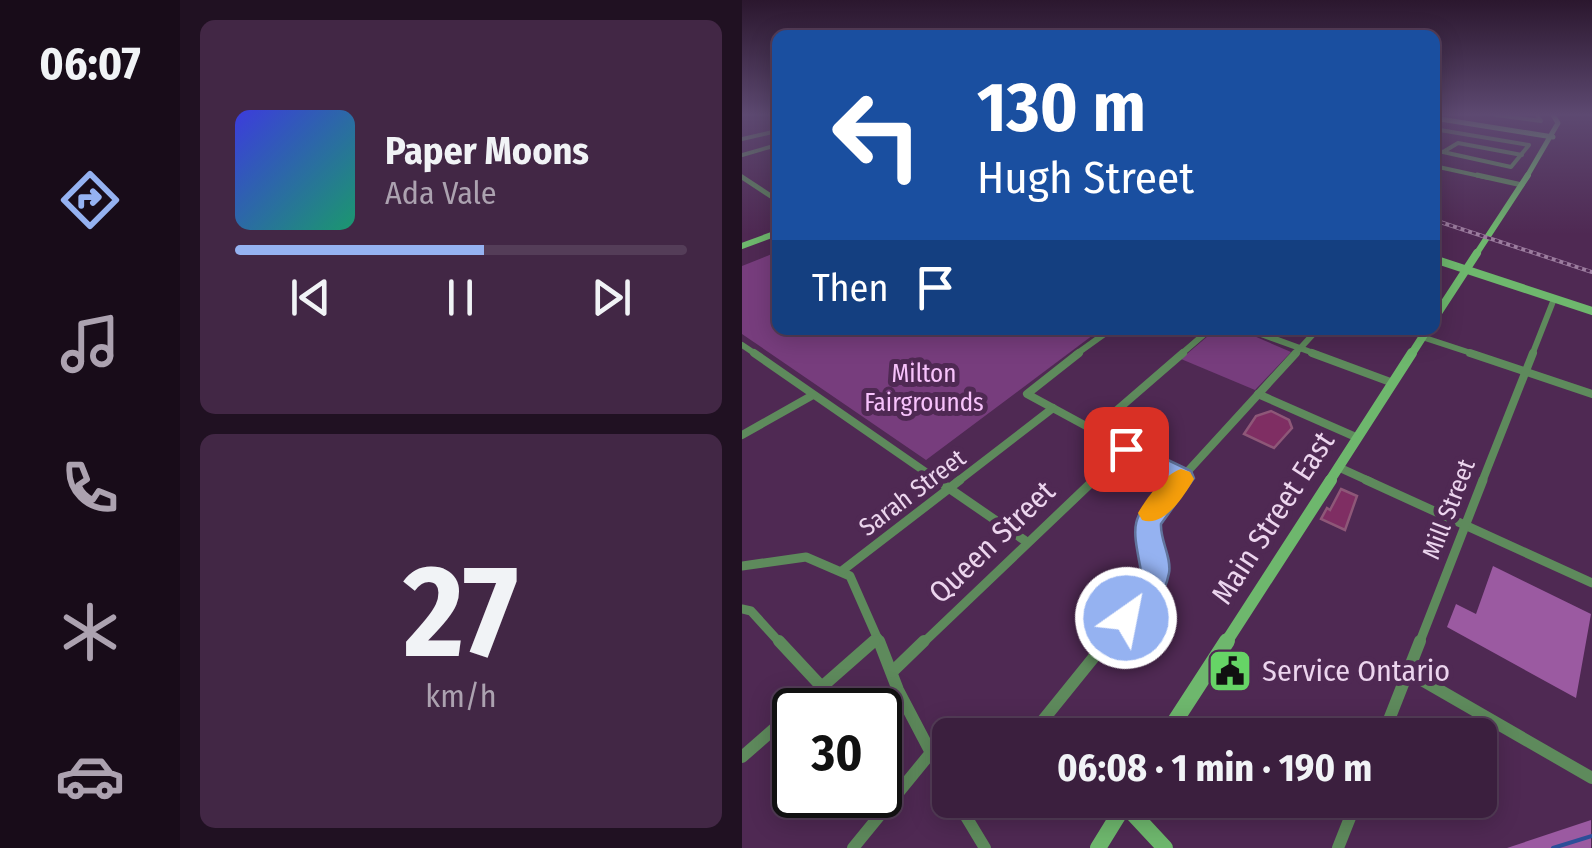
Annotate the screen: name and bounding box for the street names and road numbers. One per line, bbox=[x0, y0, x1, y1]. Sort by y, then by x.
street label: Main Street East bbox=[1204, 425, 1342, 611]
street label: Sarah Street bbox=[854, 443, 972, 543]
street label: Mill Street bbox=[1416, 454, 1482, 564]
street label: Queen Street bbox=[922, 473, 1062, 611]

